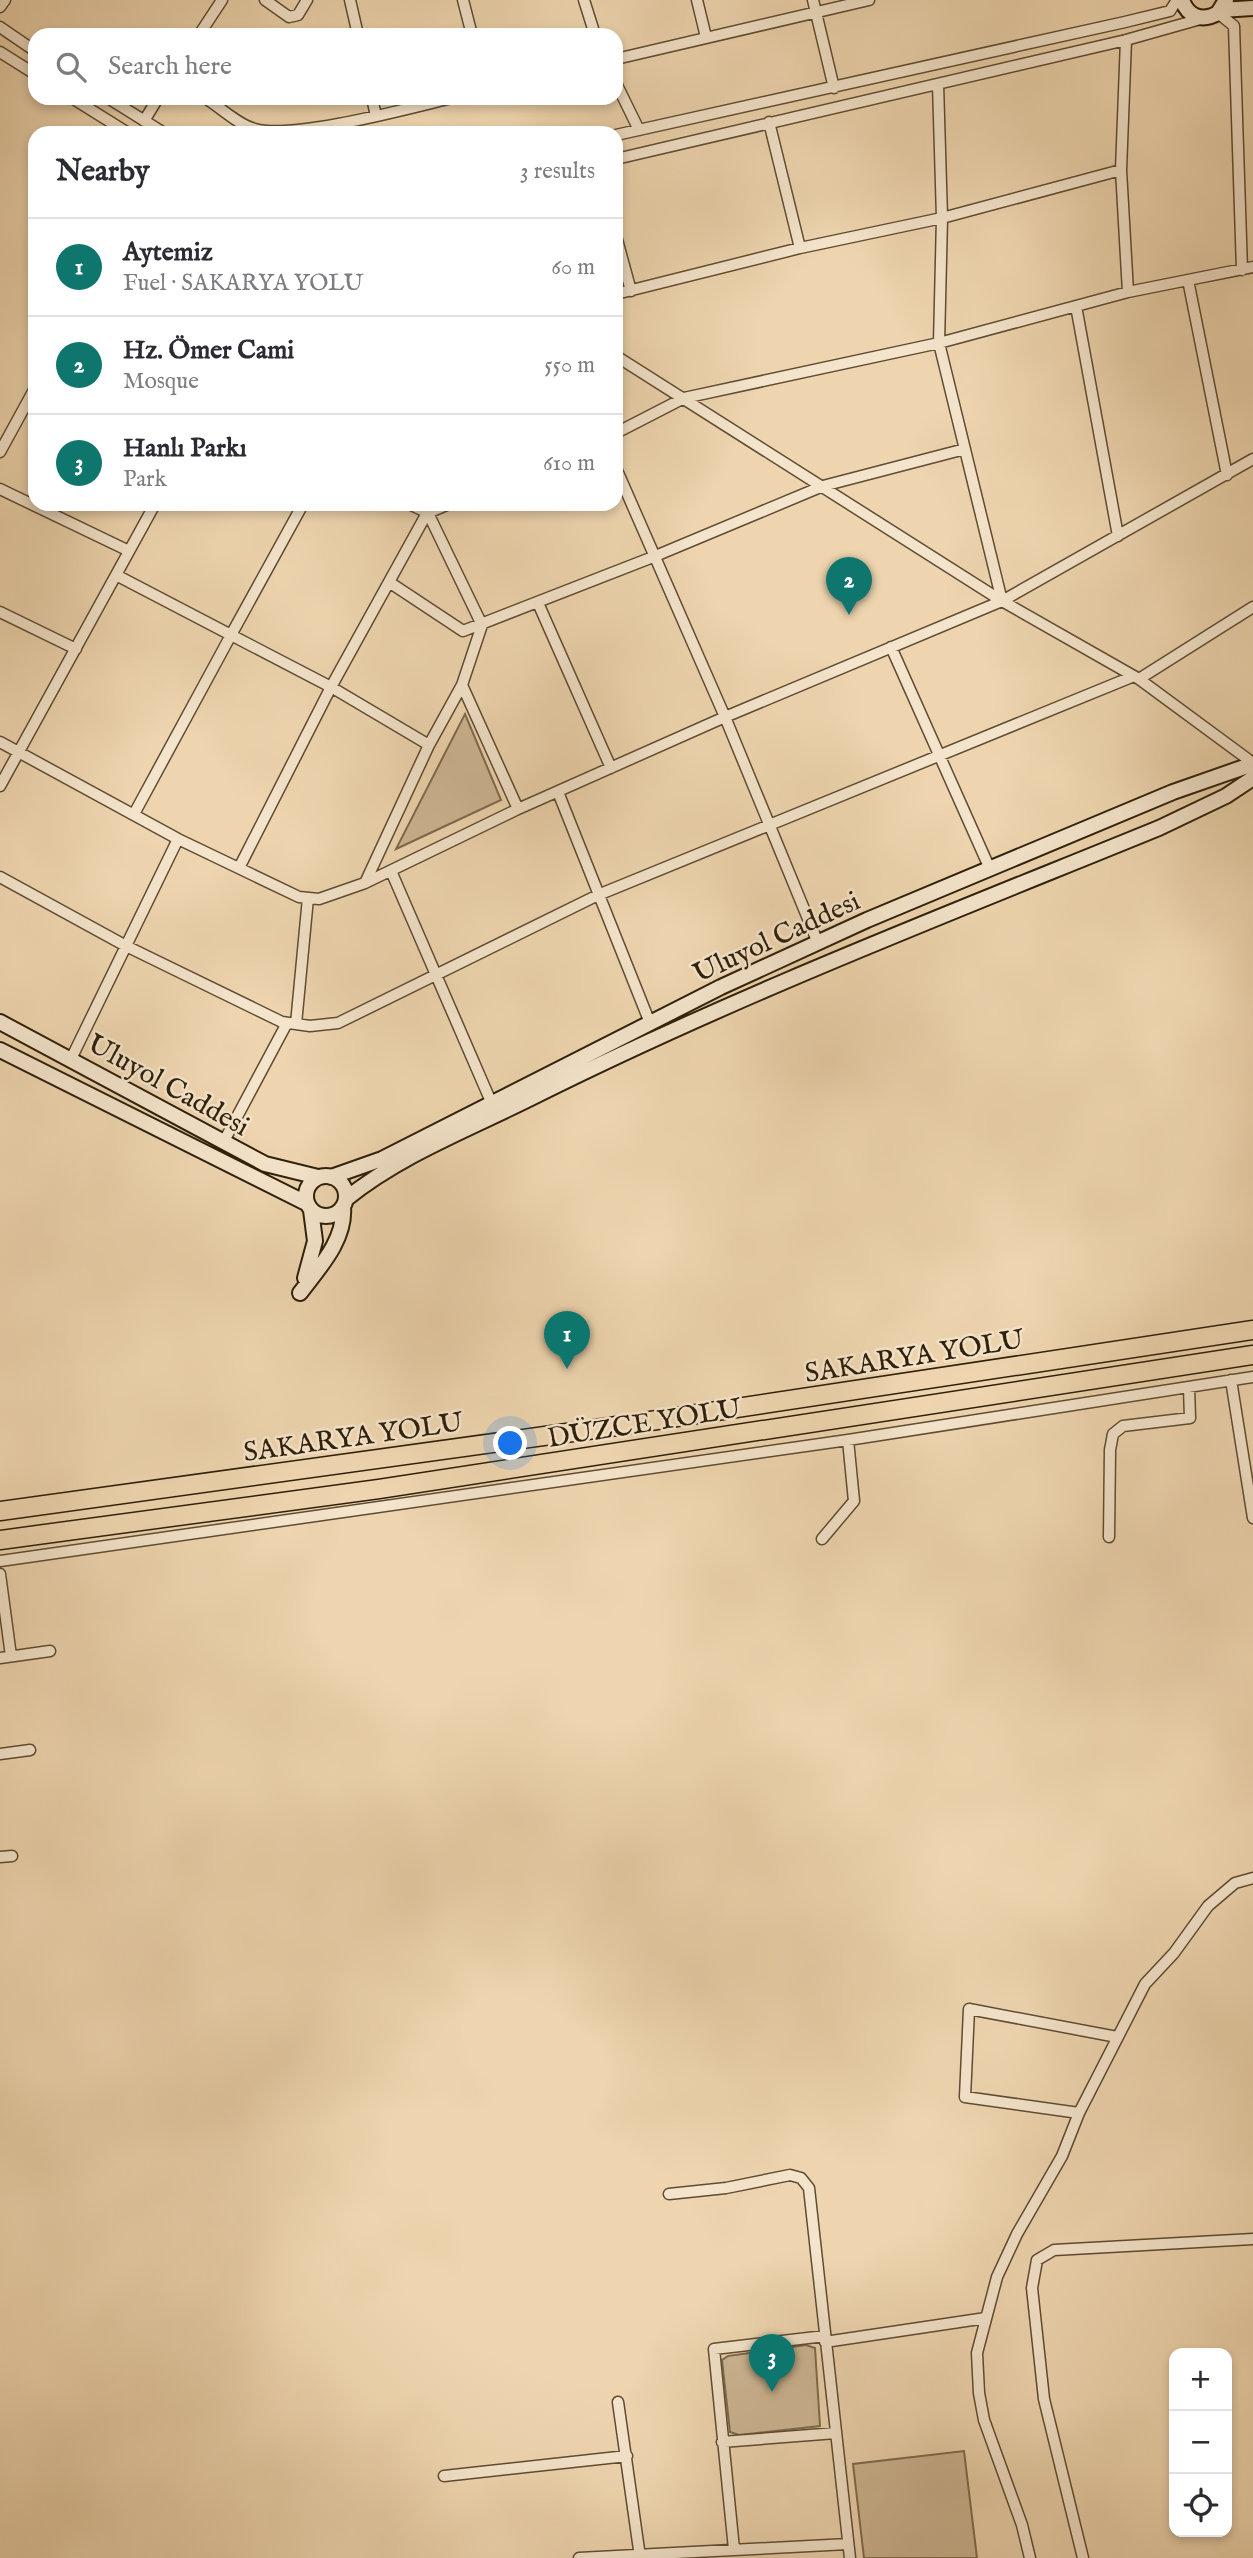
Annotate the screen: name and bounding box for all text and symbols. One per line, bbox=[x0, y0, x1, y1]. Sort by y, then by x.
search box bbox=[28, 28, 623, 105]
icon: search bbox=[52, 48, 90, 86]
text: Search here bbox=[108, 50, 232, 83]
text: Nearby bbox=[56, 153, 149, 191]
text: 3 results bbox=[520, 157, 595, 186]
text: Aytemiz bbox=[123, 236, 213, 269]
text: 1 bbox=[75, 253, 83, 282]
text: 60 m bbox=[551, 253, 595, 282]
text: Fuel · SAKARYA YOLU bbox=[123, 269, 363, 298]
text: Hz. Ömer Cami bbox=[123, 334, 294, 367]
text: 2 bbox=[74, 351, 84, 380]
text: 550 m bbox=[544, 351, 595, 380]
text: Mosque bbox=[123, 367, 199, 396]
text: Hanlı Parkı bbox=[123, 432, 247, 465]
text: 3 bbox=[75, 449, 83, 478]
text: 610 m bbox=[543, 449, 595, 478]
text: Park bbox=[123, 465, 167, 494]
pin: 2 bbox=[826, 557, 872, 615]
street label: Uluyol Caddesi bbox=[688, 884, 866, 992]
street label: Uluyol Caddesi bbox=[81, 1027, 255, 1145]
pin: 1 bbox=[544, 1311, 590, 1369]
street label: SAKARYA YOLU bbox=[802, 1323, 1027, 1392]
street label: DÜZCE YOLU bbox=[545, 1392, 744, 1457]
street label: SAKARYA YOLU bbox=[241, 1406, 466, 1471]
your location bbox=[493, 1426, 527, 1460]
pin: 3 bbox=[749, 2334, 795, 2392]
map controls bbox=[1169, 2348, 1232, 2537]
button: + bbox=[1169, 2348, 1232, 2411]
button: − bbox=[1169, 2411, 1232, 2474]
button: locate bbox=[1169, 2474, 1232, 2537]

